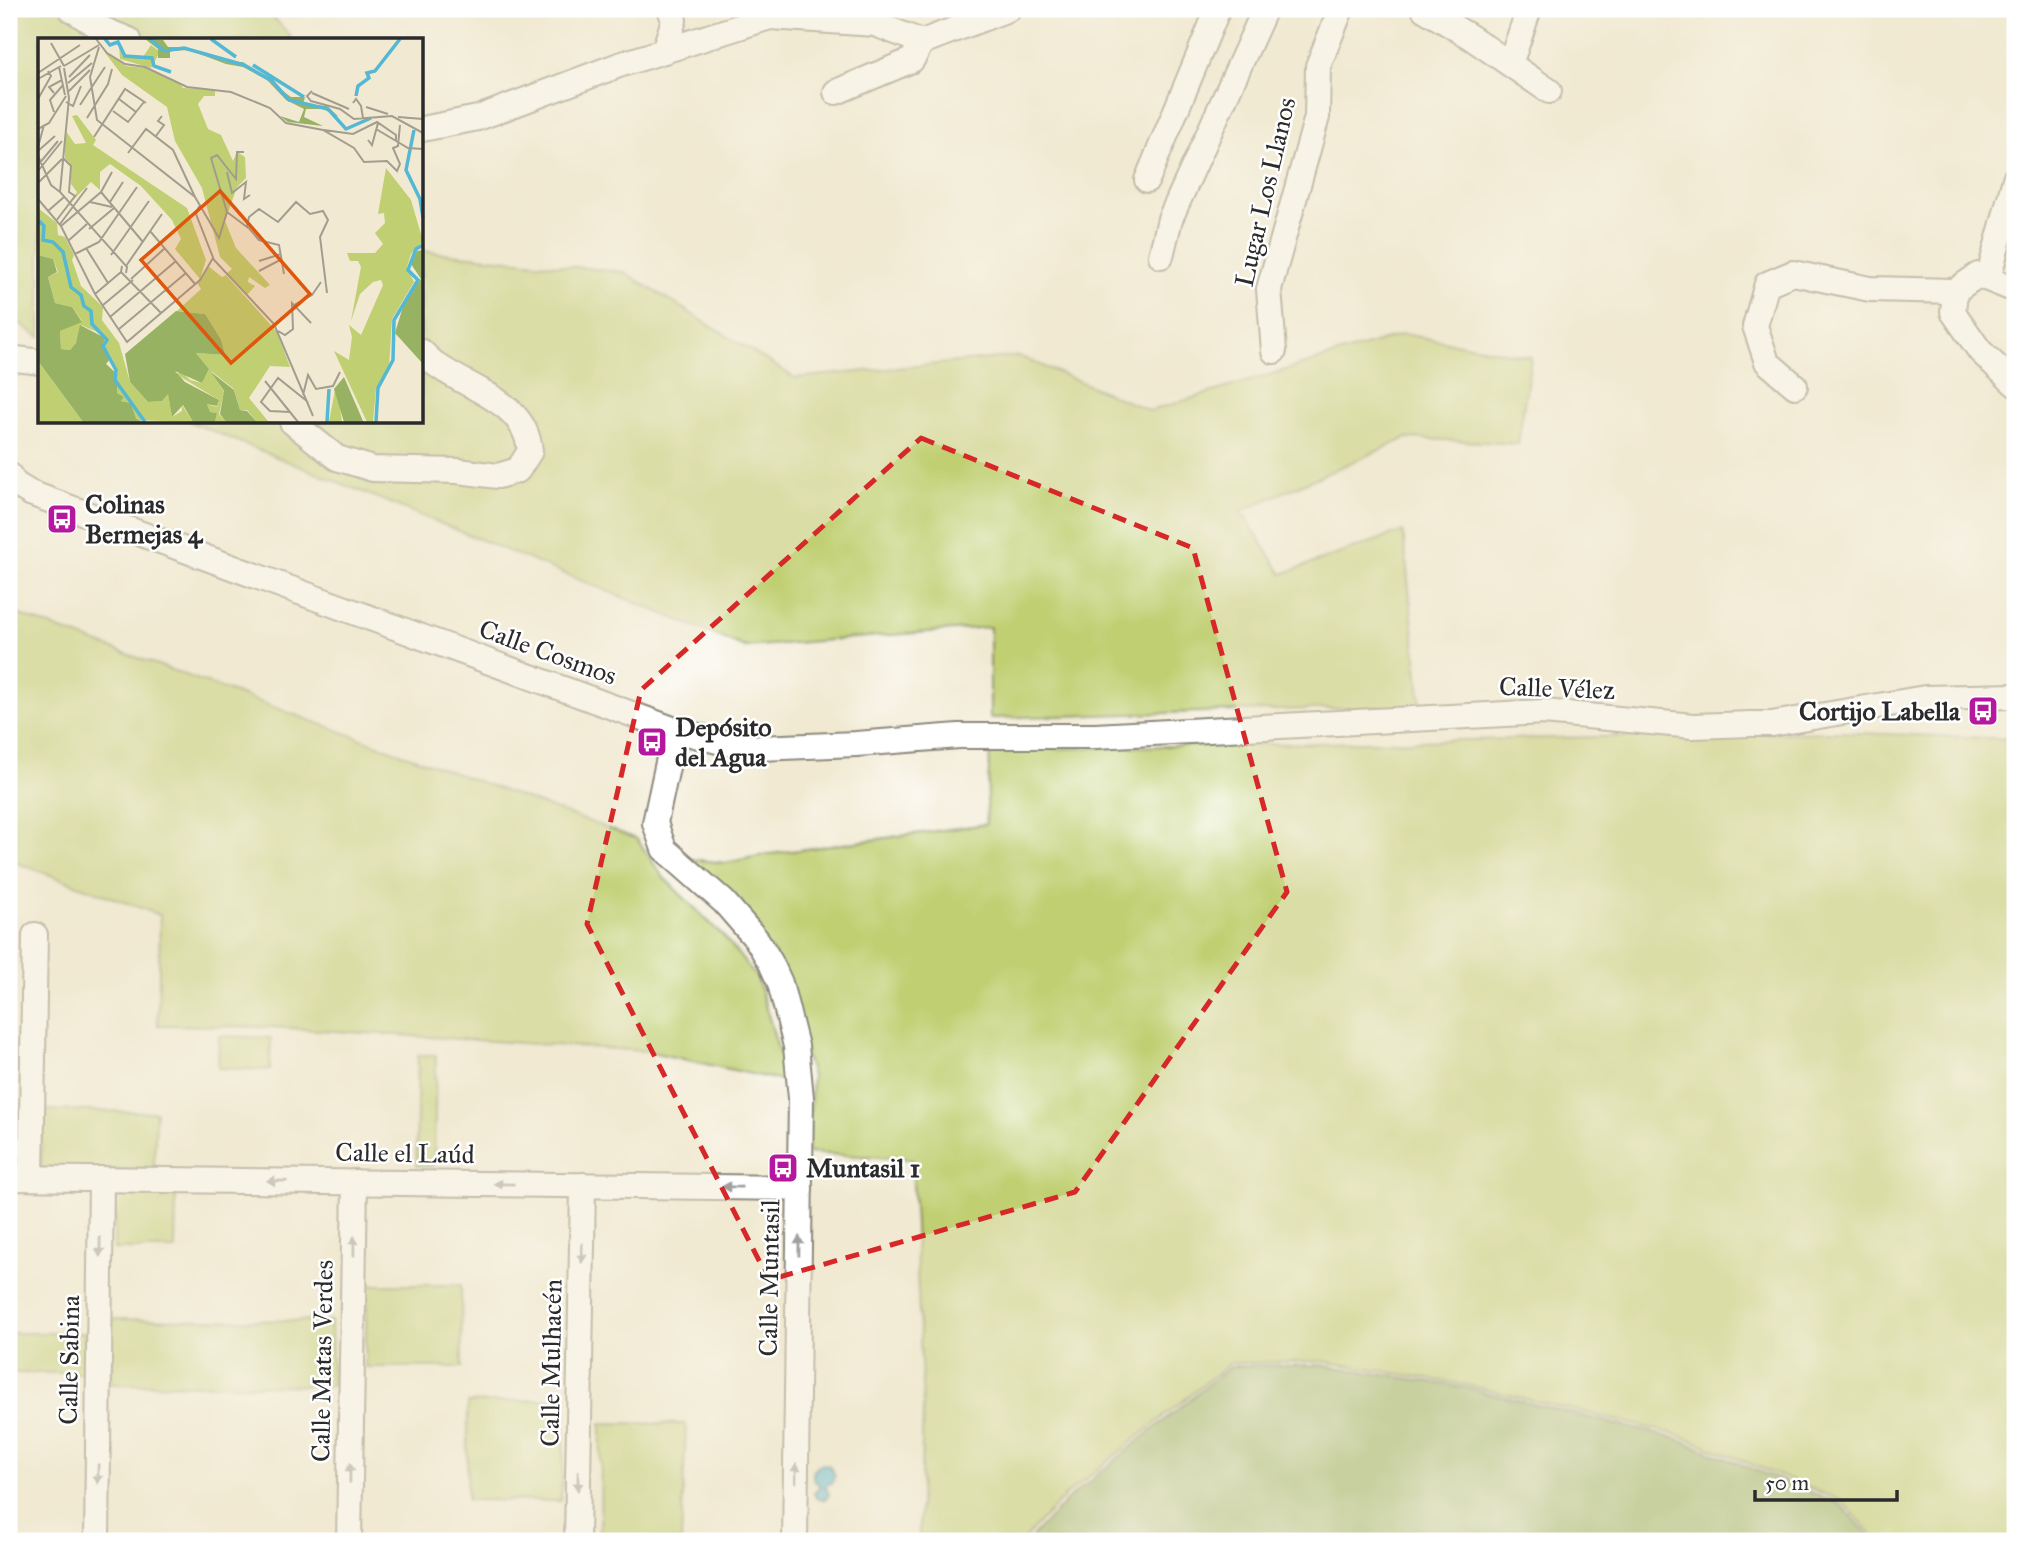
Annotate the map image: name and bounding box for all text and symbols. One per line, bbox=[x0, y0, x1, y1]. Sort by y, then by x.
inset map bbox=[38, 38, 424, 424]
street label: Lugar Los Llanos bbox=[1228, 94, 1302, 290]
place label: Colinas Bermejas 4 bbox=[85, 488, 204, 550]
bus stop icon: Colinas Bermejas 4 bbox=[45, 502, 79, 536]
street label: Calle Cosmos bbox=[475, 612, 621, 692]
street label: Calle Vélez bbox=[1498, 670, 1616, 706]
bus stop icon: Cortijo Labella bbox=[1966, 694, 2000, 728]
place label: Cortijo Labella bbox=[1799, 695, 1961, 727]
place label: Depósito del Agua bbox=[675, 711, 772, 774]
bus stop icon: Depósito del Agua bbox=[635, 725, 669, 759]
street label: Calle el Laúd bbox=[335, 1136, 475, 1170]
bus stop icon: Muntasil 1 bbox=[766, 1151, 800, 1185]
place label: Muntasil 1 bbox=[806, 1152, 920, 1184]
one-way arrow bbox=[265, 1175, 287, 1187]
one-way arrow bbox=[493, 1178, 515, 1190]
one-way arrow bbox=[720, 1181, 742, 1193]
street label: Calle Muntasil bbox=[752, 1199, 786, 1357]
one-way arrow bbox=[348, 1234, 360, 1256]
one-way arrow bbox=[793, 1234, 805, 1256]
one-way arrow bbox=[94, 1236, 106, 1258]
one-way arrow bbox=[576, 1242, 588, 1264]
street label: Calle Matas Verdes bbox=[304, 1260, 340, 1462]
street label: Calle Mulhacén bbox=[534, 1279, 568, 1447]
street label: Calle Sabina bbox=[52, 1295, 86, 1425]
scale bar bbox=[1755, 1459, 1896, 1503]
one-way arrow bbox=[344, 1462, 356, 1484]
one-way arrow bbox=[790, 1462, 801, 1484]
one-way arrow bbox=[92, 1464, 104, 1486]
one-way arrow bbox=[572, 1470, 584, 1492]
text: 50 m bbox=[1765, 1470, 1810, 1496]

